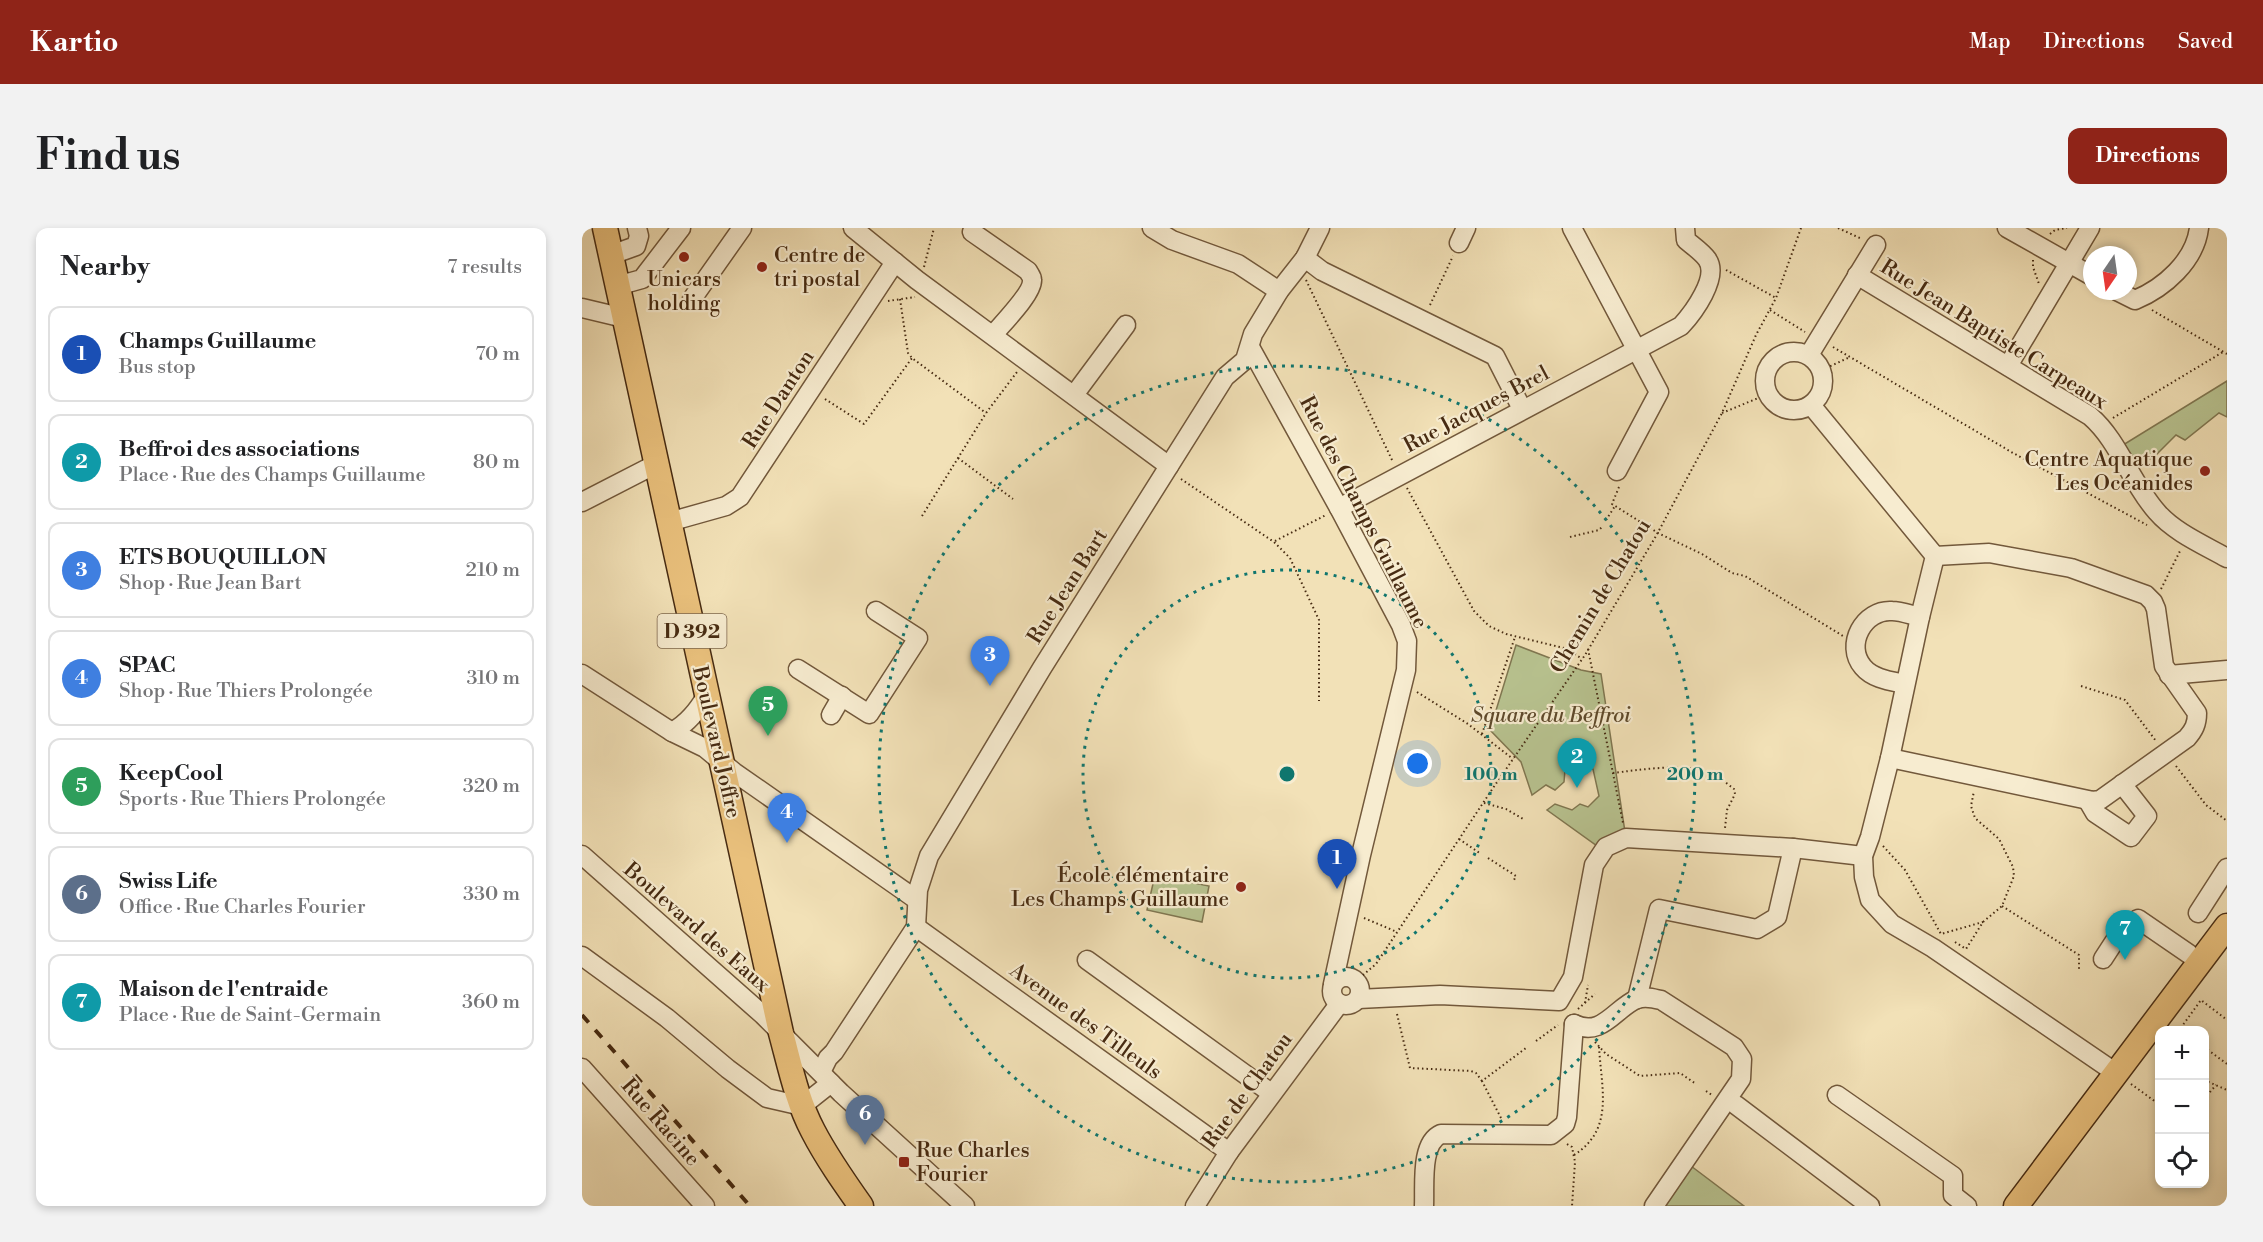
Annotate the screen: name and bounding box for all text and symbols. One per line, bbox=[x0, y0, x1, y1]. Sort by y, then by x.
text: Kartio bbox=[30, 25, 119, 60]
text: Map bbox=[1969, 29, 2011, 55]
text: Directions bbox=[2044, 29, 2145, 55]
text: Saved bbox=[2178, 29, 2233, 55]
button: Directions bbox=[2068, 128, 2227, 184]
text: Find us bbox=[36, 130, 180, 183]
place label: Centre de tri postal bbox=[774, 243, 865, 293]
north arrow bbox=[2083, 246, 2137, 300]
marker: Unicars holding bbox=[677, 250, 691, 264]
text: Nearby bbox=[60, 251, 150, 283]
street label: Rue Jean Baptiste Carpeaux bbox=[1875, 254, 2112, 416]
text: 7 results bbox=[447, 255, 522, 280]
marker: Centre de tri postal bbox=[755, 260, 769, 274]
place label: Unicars holding bbox=[647, 267, 721, 317]
text: Champs Guillaume bbox=[119, 328, 316, 355]
text: 1 bbox=[77, 342, 86, 367]
text: 70 m bbox=[476, 342, 520, 367]
street label: Rue Danton bbox=[737, 345, 821, 454]
text: Bus stop bbox=[119, 355, 196, 380]
street label: Rue Jacques Brel bbox=[1399, 361, 1554, 459]
street label: Rue des Champs Guillaume bbox=[1293, 392, 1433, 633]
text: Beffroi des associations bbox=[119, 436, 360, 463]
place label: Centre Aquatique Les Océanides bbox=[2025, 447, 2193, 497]
text: 2 bbox=[75, 450, 88, 475]
text: 80 m bbox=[473, 450, 520, 475]
text: Place · Rue des Champs Guillaume bbox=[119, 463, 426, 488]
marker: Centre Aquatique Les Océanides bbox=[2198, 464, 2212, 478]
street label: Chemin de Chatou bbox=[1545, 515, 1657, 678]
street label: Rue Jean Bart bbox=[1022, 524, 1114, 649]
text: ETS BOUQUILLON bbox=[119, 544, 327, 571]
text: 3 bbox=[75, 558, 88, 583]
text: 210 m bbox=[465, 558, 520, 583]
text: Shop · Rue Jean Bart bbox=[119, 571, 301, 596]
road number: D 392 bbox=[658, 614, 726, 648]
pin: 3 bbox=[970, 636, 1010, 686]
text: SPAC bbox=[119, 652, 175, 679]
street label: Boulevard Joffre bbox=[686, 663, 746, 821]
text: 4 bbox=[75, 666, 88, 691]
text: 310 m bbox=[467, 666, 520, 691]
text: Shop · Rue Thiers Prolongée bbox=[119, 679, 373, 704]
pin: 5 bbox=[748, 686, 788, 736]
park label: Square du Beffroi bbox=[1471, 703, 1631, 729]
pin: 2 bbox=[1558, 738, 1596, 788]
your location bbox=[1403, 749, 1432, 778]
text: KeepCool bbox=[119, 760, 223, 787]
text: 100 m bbox=[1464, 763, 1518, 786]
text: 200 m bbox=[1667, 763, 1724, 786]
centre of rings bbox=[1277, 764, 1297, 784]
text: 5 bbox=[75, 774, 88, 799]
text: 320 m bbox=[463, 774, 520, 799]
text: Sports · Rue Thiers Prolongée bbox=[119, 787, 386, 812]
pin: 4 bbox=[768, 794, 806, 843]
pin: 1 bbox=[1318, 840, 1356, 889]
street label: Boulevard des Eaux bbox=[617, 857, 775, 999]
place label: École élémentaire Les Champs Guillaume bbox=[1011, 861, 1229, 913]
text: Swiss Life bbox=[119, 868, 217, 895]
marker: École élémentaire Les Champs Guillaume bbox=[1234, 880, 1248, 894]
text: 6 bbox=[75, 882, 88, 907]
text: 330 m bbox=[463, 882, 520, 907]
text: Office · Rue Charles Fourier bbox=[119, 895, 366, 920]
pin: 7 bbox=[2106, 910, 2144, 960]
street label: Avenue des Tilleuls bbox=[1004, 957, 1167, 1086]
text: Maison de l'entraide bbox=[119, 976, 328, 1003]
text: 7 bbox=[76, 990, 87, 1015]
text: 360 m bbox=[462, 990, 520, 1015]
text: Place · Rue de Saint-Germain bbox=[119, 1003, 381, 1028]
map controls bbox=[2155, 1026, 2209, 1188]
button: + bbox=[2155, 1026, 2209, 1080]
street label: Rue de Chatou bbox=[1197, 1028, 1299, 1154]
street label: Rue Racine bbox=[615, 1073, 705, 1172]
button: − bbox=[2155, 1080, 2209, 1134]
pin: 6 bbox=[846, 1096, 884, 1145]
button: locate bbox=[2155, 1134, 2209, 1188]
place label: Rue Charles Fourier bbox=[916, 1138, 1030, 1188]
marker: Rue Charles Fourier bbox=[897, 1155, 911, 1169]

